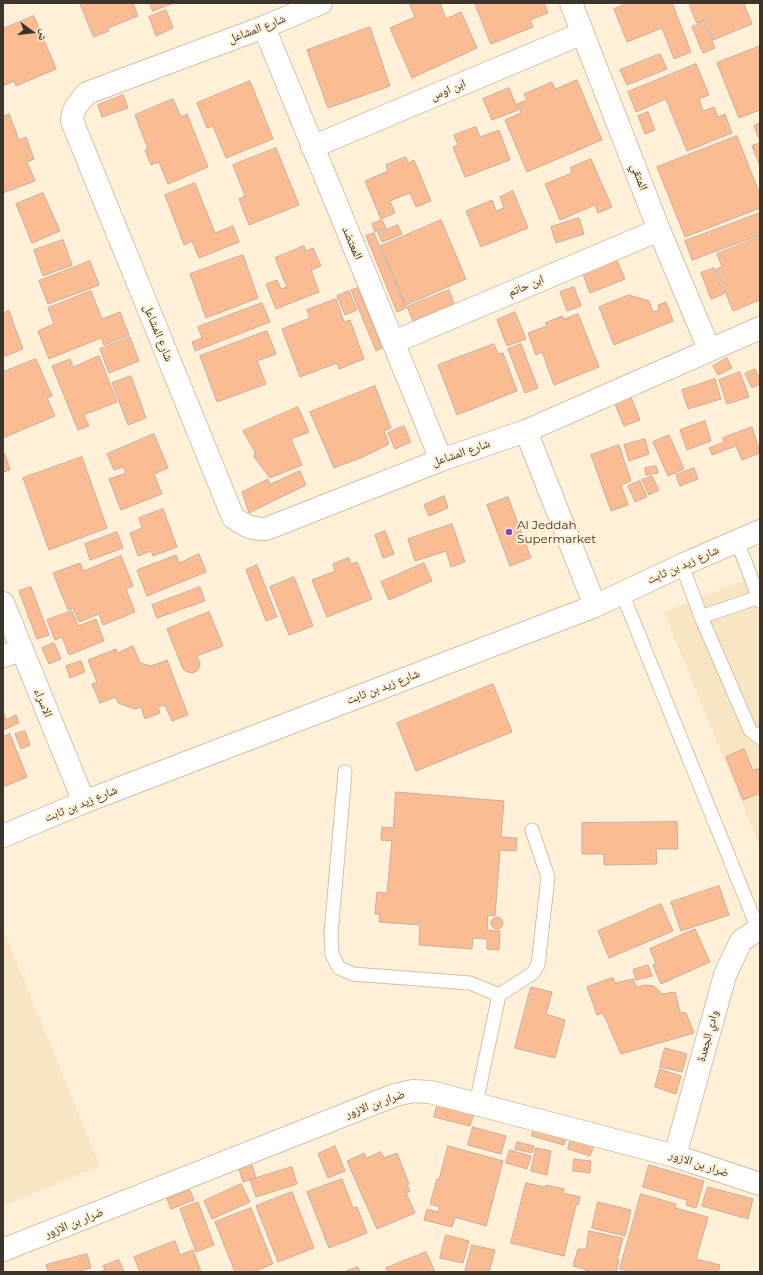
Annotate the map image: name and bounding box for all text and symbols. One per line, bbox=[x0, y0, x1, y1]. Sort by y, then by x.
street label: شارع المشاعل bbox=[226, 11, 288, 47]
north arrow bbox=[12, 12, 52, 52]
text: ش bbox=[35, 28, 52, 43]
street label: ابن اوس bbox=[428, 76, 468, 104]
street label: المتقي bbox=[627, 162, 651, 192]
street label: المعتضد bbox=[339, 224, 365, 262]
street label: ابن حاتم bbox=[506, 272, 546, 300]
street label: شارع المشاعل bbox=[140, 302, 176, 364]
street label: شارع المشاعل bbox=[430, 436, 492, 470]
place label: Al Jeddah Supermarket bbox=[517, 518, 596, 546]
marker: Al Jeddah Supermarket bbox=[504, 527, 514, 537]
street label: شارع زيد بن ثابت bbox=[645, 543, 721, 587]
street label: شارع زيد بن ثابت bbox=[344, 666, 422, 708]
street label: الاسراء bbox=[31, 686, 55, 720]
street label: شارع زيد بن ثابت bbox=[42, 783, 120, 825]
street label: وادي الجعدة bbox=[694, 1009, 722, 1063]
street label: ضرار بن الازور bbox=[343, 1087, 407, 1121]
street label: ضرار بن الازور bbox=[667, 1148, 731, 1180]
street label: ضرار بن الازور bbox=[42, 1205, 106, 1241]

